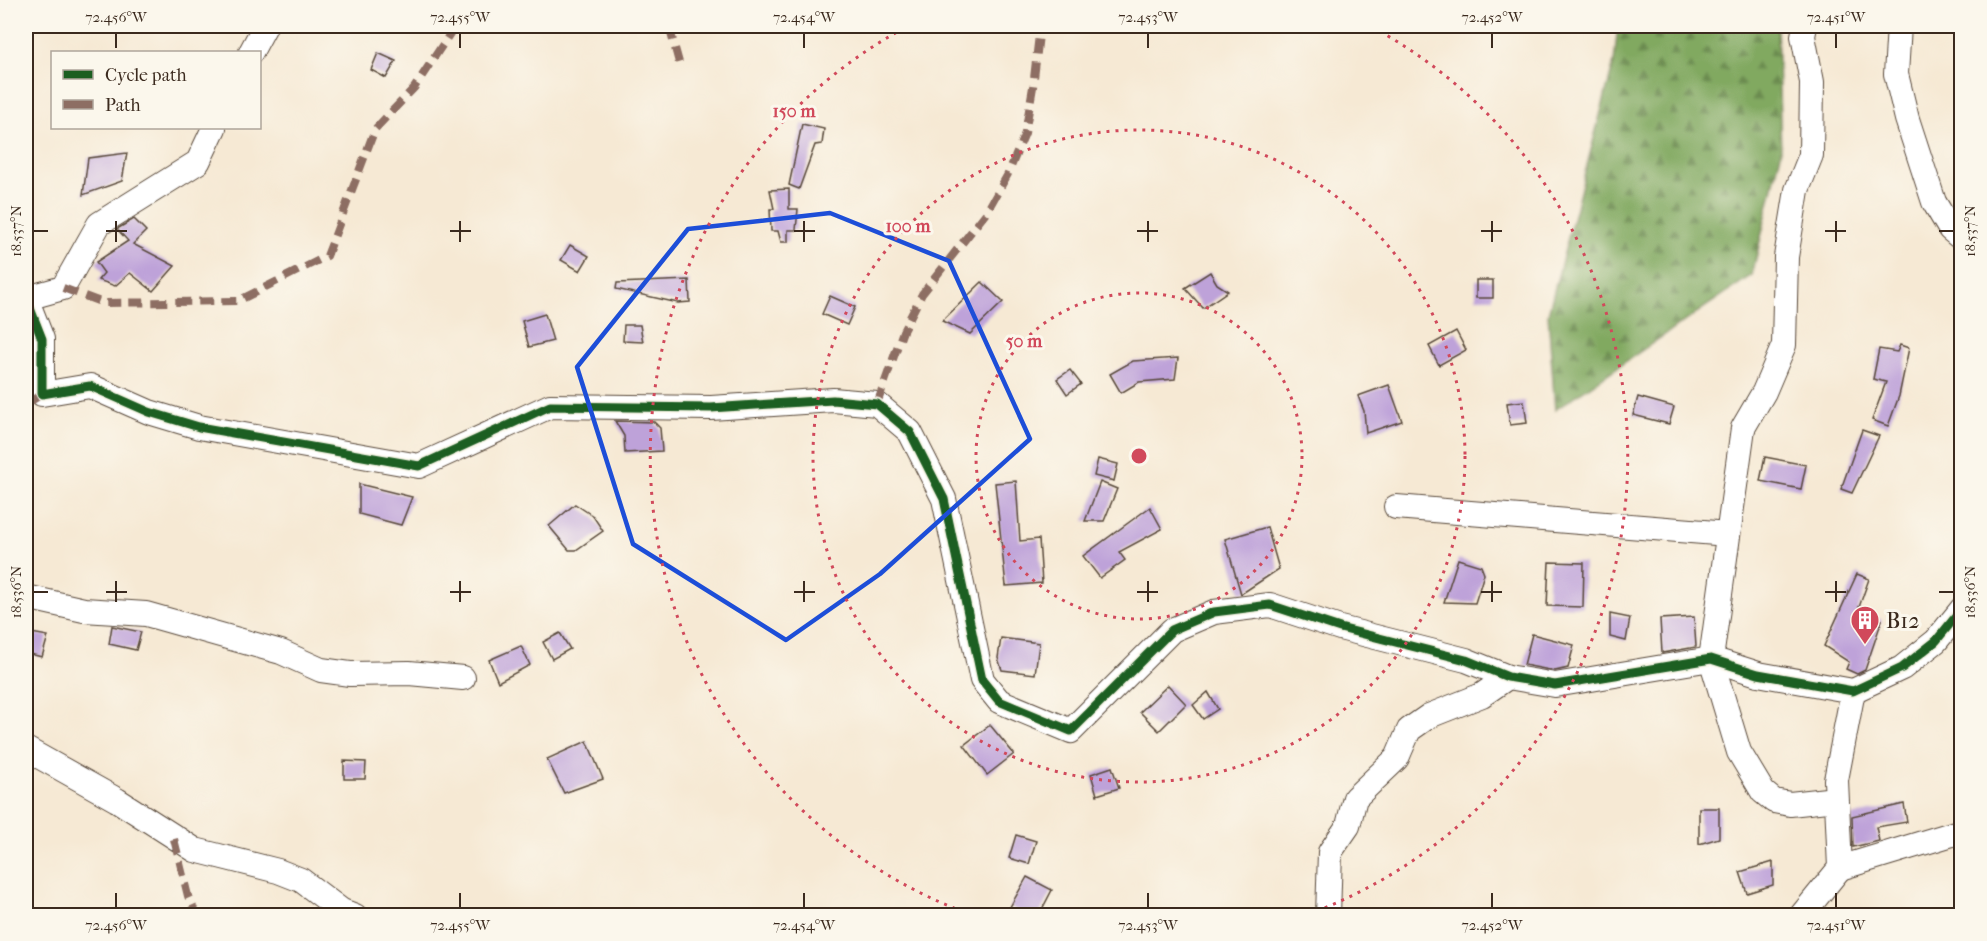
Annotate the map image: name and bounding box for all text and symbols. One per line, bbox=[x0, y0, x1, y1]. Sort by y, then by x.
text: 72.456°W bbox=[85, 8, 148, 26]
text: 72.455°W bbox=[430, 8, 491, 26]
text: 72.454°W bbox=[773, 8, 836, 26]
text: 72.453°W bbox=[1118, 8, 1179, 26]
text: 72.452°W bbox=[1461, 8, 1524, 26]
text: 72.451°W bbox=[1807, 8, 1867, 26]
legend bbox=[51, 51, 261, 129]
text: Cycle path bbox=[105, 65, 186, 86]
text: Path bbox=[105, 95, 141, 116]
text: 150 m bbox=[773, 101, 816, 122]
text: 18.537°N bbox=[7, 204, 25, 257]
text: 18.537°N bbox=[1961, 204, 1979, 257]
text: 100 m bbox=[885, 216, 932, 237]
text: 50 m bbox=[1006, 331, 1043, 352]
centre of rings bbox=[1129, 446, 1149, 466]
text: 18.536°N bbox=[7, 565, 25, 618]
text: 18.536°N bbox=[1961, 565, 1979, 618]
building icon: B12 bbox=[1849, 604, 1881, 646]
place label: B12 bbox=[1886, 608, 1919, 634]
text: 72.456°W bbox=[85, 916, 148, 934]
text: 72.455°W bbox=[430, 916, 491, 934]
text: 72.454°W bbox=[773, 916, 836, 934]
text: 72.453°W bbox=[1118, 916, 1179, 934]
text: 72.452°W bbox=[1461, 916, 1524, 934]
text: 72.451°W bbox=[1807, 916, 1867, 934]

